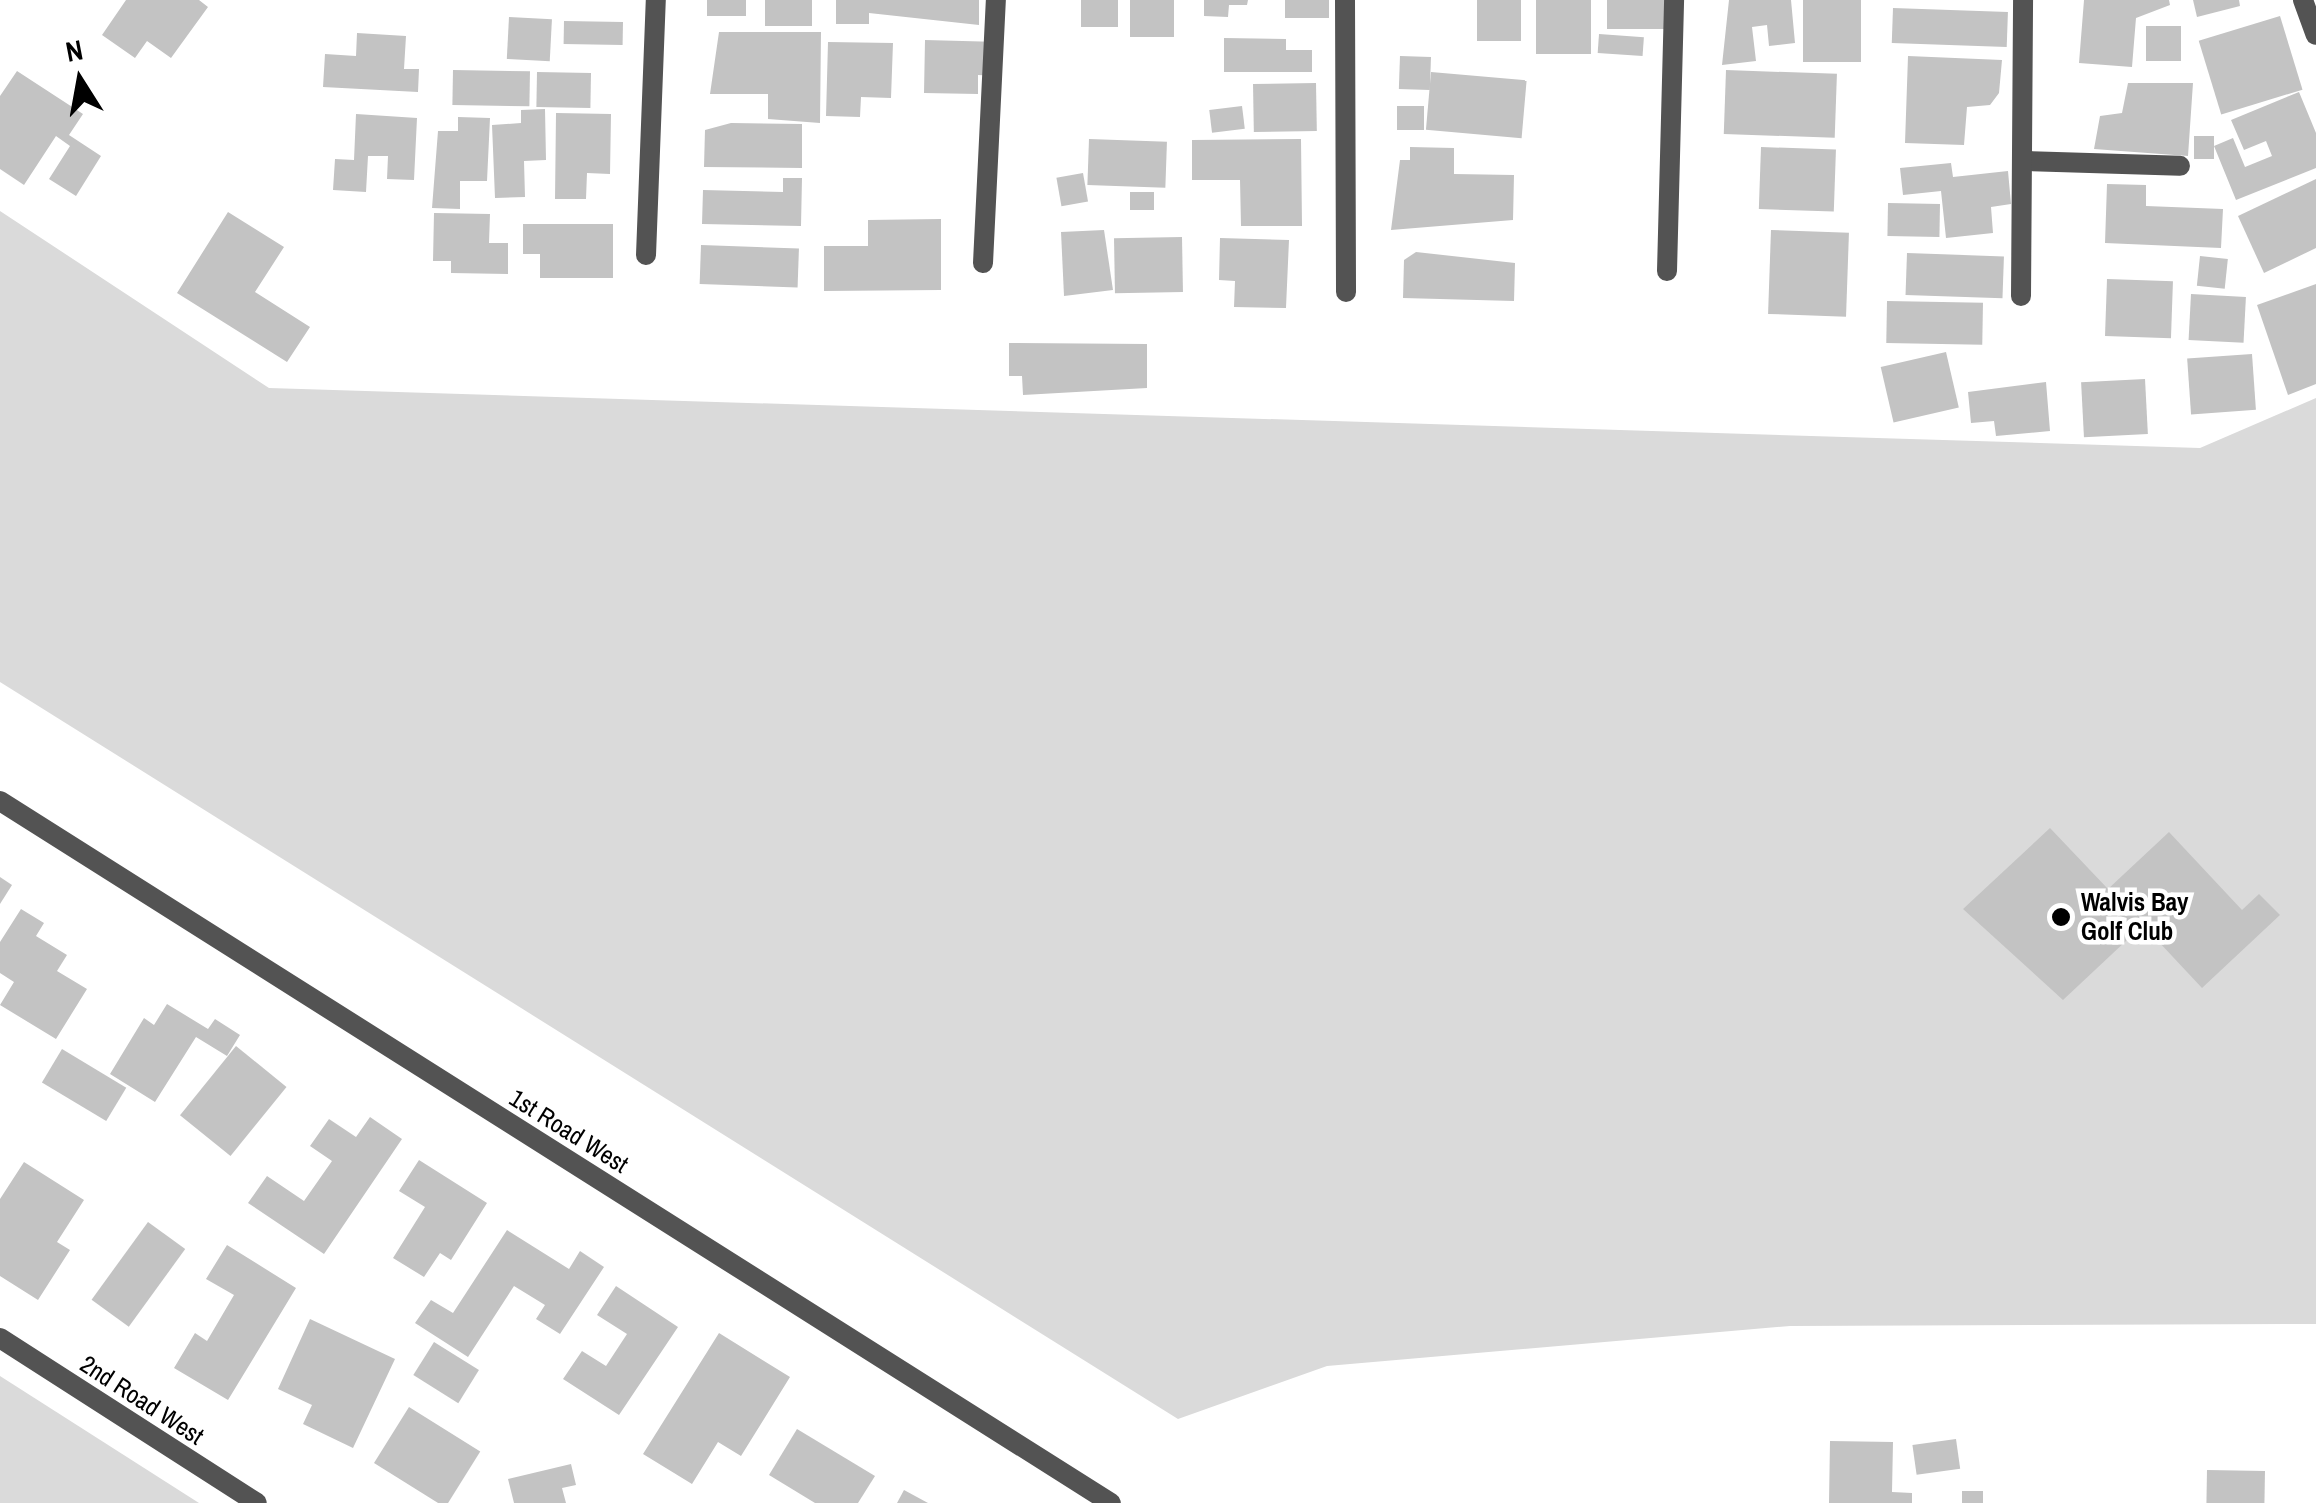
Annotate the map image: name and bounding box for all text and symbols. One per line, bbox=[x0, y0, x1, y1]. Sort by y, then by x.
north arrow bbox=[30, 30, 130, 130]
text: N bbox=[63, 30, 86, 71]
place label: Walvis Bay Golf Club bbox=[2081, 888, 2188, 947]
marker: Walvis Bay Golf Club bbox=[2050, 906, 2072, 928]
street label: 1st Road West bbox=[504, 1083, 634, 1179]
street label: 2nd Road West bbox=[75, 1349, 209, 1451]

